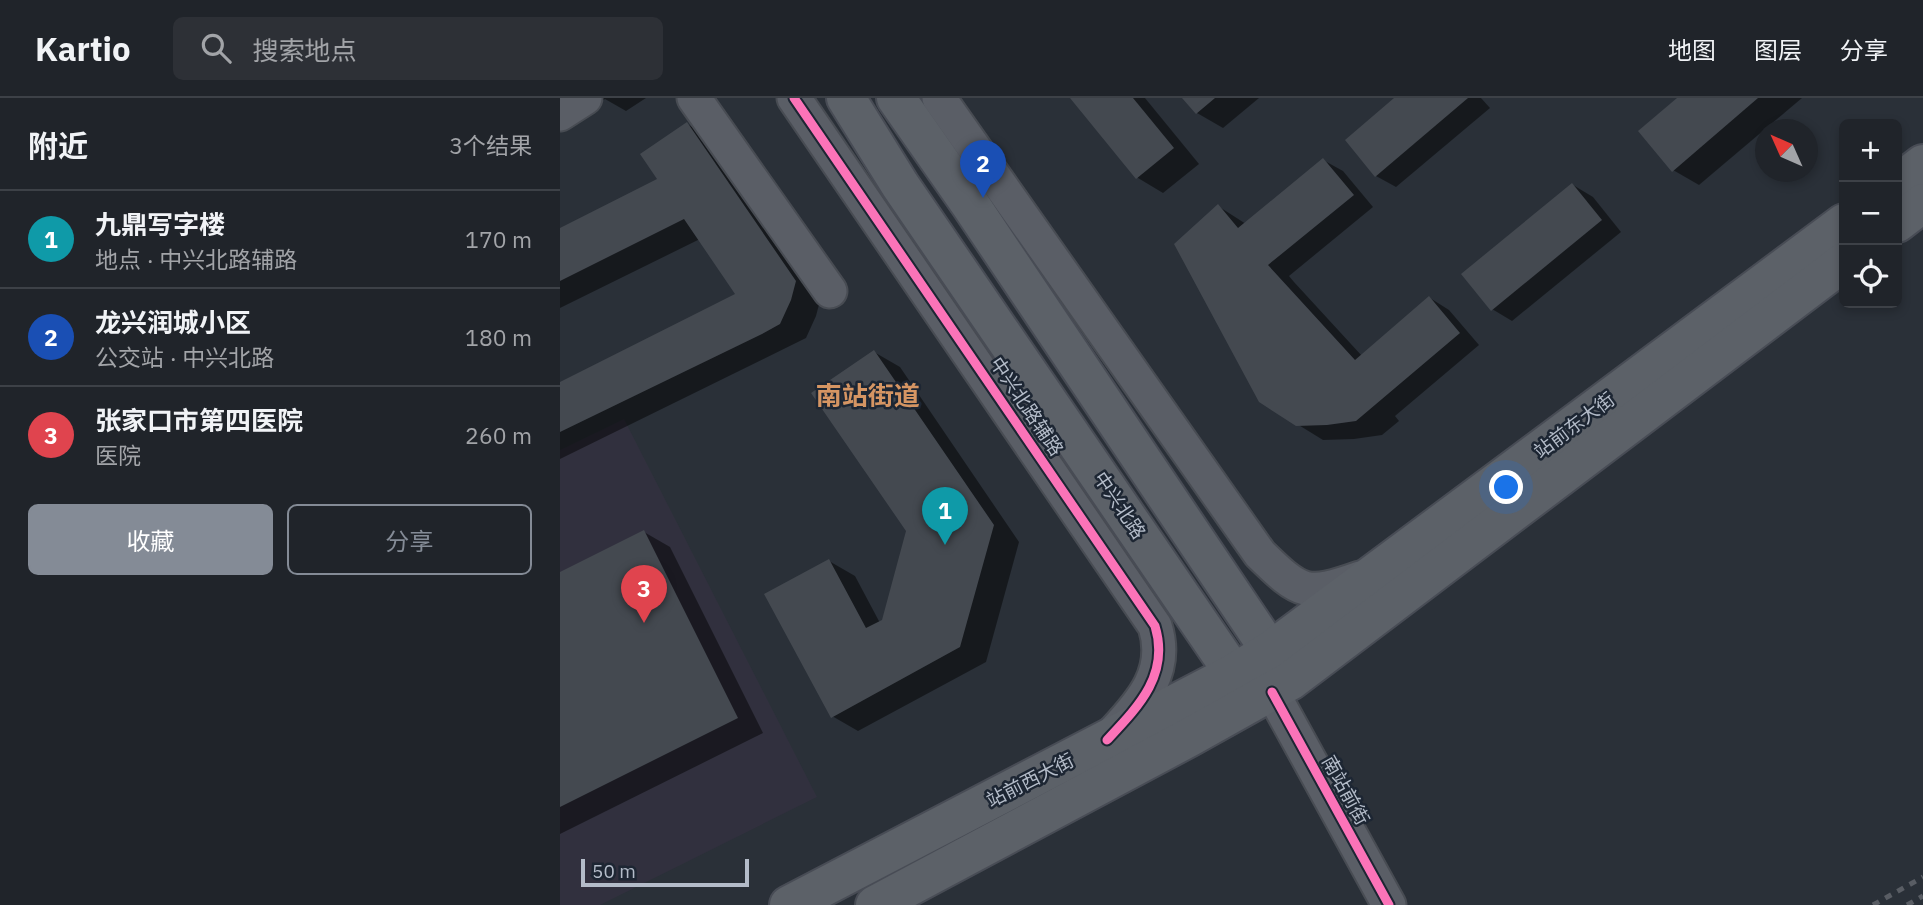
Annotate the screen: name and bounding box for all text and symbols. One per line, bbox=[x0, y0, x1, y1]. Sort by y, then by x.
search box bbox=[173, 17, 663, 80]
text: Kartio bbox=[35, 27, 131, 70]
icon: search bbox=[197, 29, 235, 67]
text: 搜索地点 bbox=[253, 33, 357, 67]
text: 地图 bbox=[1668, 34, 1716, 66]
text: 图层 bbox=[1754, 34, 1802, 66]
text: 分享 bbox=[1840, 34, 1888, 66]
north arrow bbox=[1755, 119, 1818, 182]
map controls bbox=[1839, 119, 1902, 308]
button: + bbox=[1839, 119, 1902, 182]
text: 附近 bbox=[28, 126, 88, 165]
text: 3个结果 bbox=[449, 130, 532, 160]
pin: 2 bbox=[960, 140, 1006, 198]
button: − bbox=[1839, 182, 1902, 245]
text: 九鼎写字楼 bbox=[95, 207, 225, 241]
text: 1 bbox=[44, 224, 58, 254]
text: 170 m bbox=[465, 224, 532, 254]
text: 地点 · 中兴北路辅路 bbox=[95, 244, 297, 274]
button: locate bbox=[1839, 245, 1902, 308]
text: 龙兴润城小区 bbox=[95, 305, 251, 339]
text: 2 bbox=[44, 322, 58, 352]
text: 180 m bbox=[465, 322, 532, 352]
text: 公交站 · 中兴北路 bbox=[95, 342, 274, 372]
street label: 中兴北路辅路 bbox=[985, 352, 1069, 460]
district label: 南站街道 bbox=[816, 378, 920, 412]
street label: 站前东大街 bbox=[1529, 387, 1619, 463]
text: 张家口市第四医院 bbox=[95, 403, 303, 437]
text: 3 bbox=[44, 420, 58, 450]
text: 260 m bbox=[465, 420, 532, 450]
text: 医院 bbox=[95, 440, 141, 470]
street label: 中兴北路 bbox=[1089, 467, 1151, 543]
your location bbox=[1489, 470, 1523, 504]
pin: 1 bbox=[922, 487, 968, 545]
button: 收藏 bbox=[28, 504, 273, 575]
button: 分享 bbox=[287, 504, 532, 575]
pin: 3 bbox=[621, 565, 667, 623]
street label: 站前西大街 bbox=[982, 748, 1078, 812]
street label: 南站前街 bbox=[1317, 751, 1375, 829]
scale bar bbox=[581, 856, 749, 888]
text: 50 m bbox=[592, 859, 636, 883]

